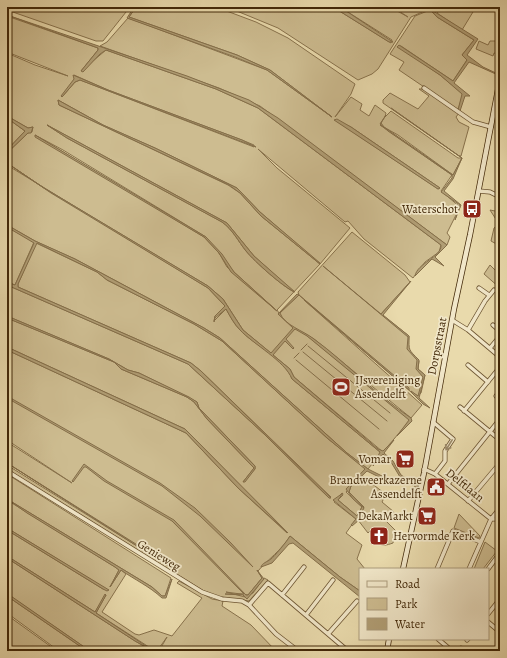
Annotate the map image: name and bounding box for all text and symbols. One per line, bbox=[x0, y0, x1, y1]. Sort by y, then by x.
bus stop icon: Waterschot bbox=[461, 198, 483, 220]
place label: Waterschot bbox=[401, 201, 458, 217]
street label: Dorpsstraat bbox=[424, 316, 450, 376]
place label: IJsvereniging Assendelft bbox=[354, 372, 420, 402]
sports icon: IJsvereniging Assendelft bbox=[330, 376, 352, 398]
one-way arrow bbox=[445, 439, 453, 451]
supermarket icon: Vomar bbox=[394, 448, 416, 470]
place label: Vomar bbox=[357, 451, 391, 467]
street label: Delftlaan bbox=[442, 465, 488, 506]
place label: Brandweerkazerne Assendelft bbox=[329, 472, 422, 502]
public building icon: Brandweerkazerne Assendelft bbox=[425, 476, 447, 498]
supermarket icon: DekaMarkt bbox=[416, 505, 438, 527]
place label: DekaMarkt bbox=[358, 508, 413, 524]
church icon: Hervormde Kerk bbox=[368, 525, 390, 547]
place label: Hervormde Kerk bbox=[393, 528, 475, 544]
street label: Genieweg bbox=[134, 535, 184, 575]
legend bbox=[359, 568, 489, 640]
text: Road bbox=[395, 576, 421, 592]
text: Park bbox=[395, 596, 418, 612]
text: Water bbox=[394, 616, 425, 632]

